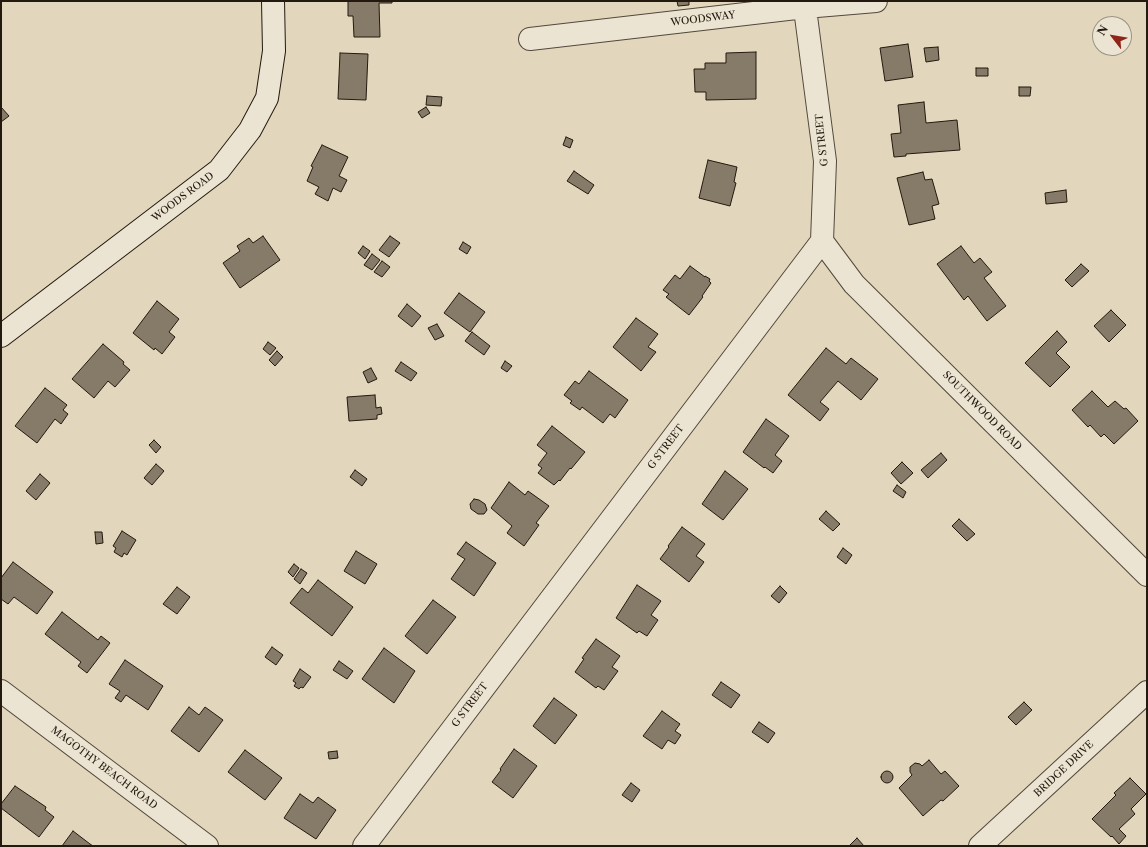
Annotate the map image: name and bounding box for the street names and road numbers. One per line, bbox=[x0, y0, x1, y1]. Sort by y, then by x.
street label: WOODSWAY bbox=[670, 9, 736, 29]
street label: G STREET bbox=[813, 113, 831, 167]
street label: WOODS ROAD bbox=[150, 170, 216, 224]
street label: SOUTHWOOD ROAD bbox=[940, 369, 1024, 453]
street label: G STREET bbox=[645, 422, 687, 472]
street label: G STREET bbox=[449, 680, 491, 730]
street label: MAGOTHY BEACH ROAD bbox=[48, 724, 160, 812]
street label: BRIDGE DRIVE bbox=[1032, 738, 1096, 800]

